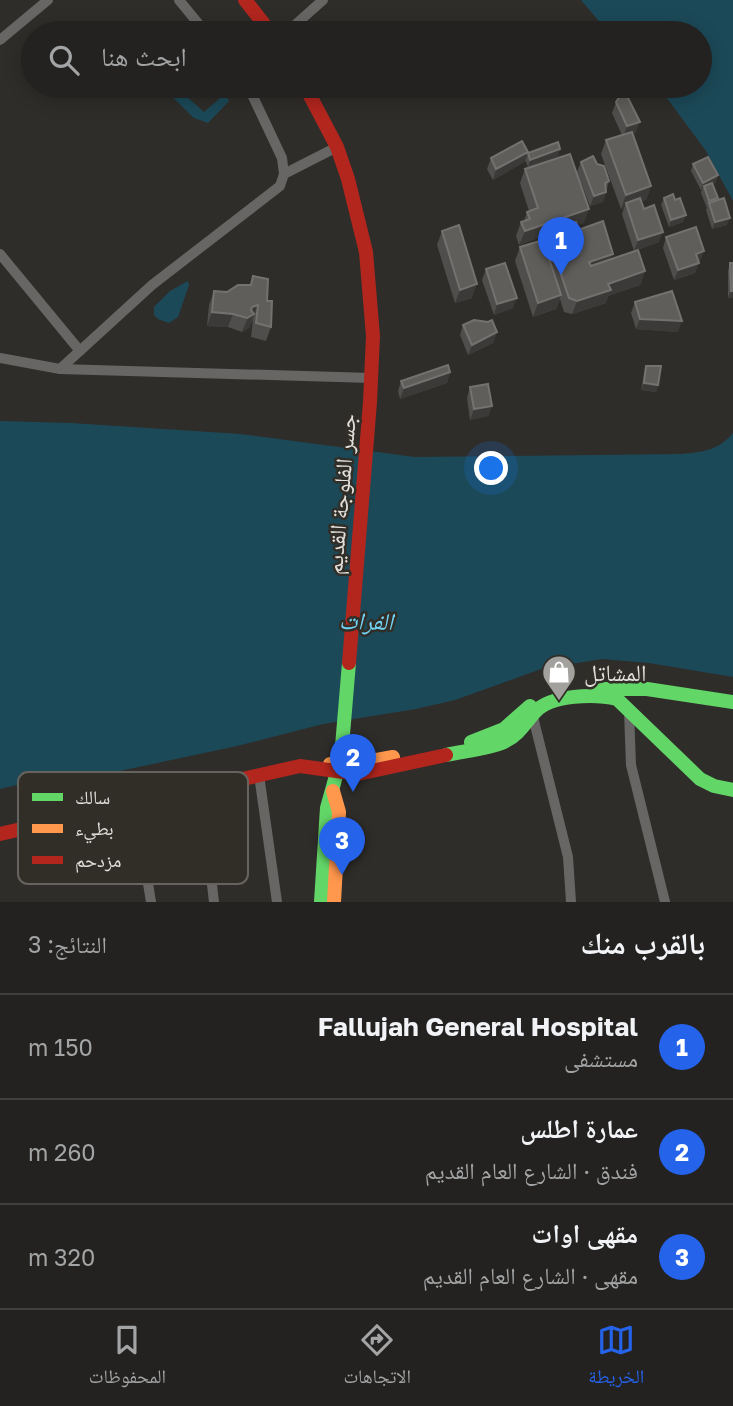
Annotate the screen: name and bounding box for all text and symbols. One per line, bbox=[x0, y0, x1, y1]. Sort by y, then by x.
search box bbox=[21, 21, 712, 98]
icon: search bbox=[45, 41, 83, 79]
text: ابحث هنا bbox=[101, 41, 187, 72]
pin: 1 bbox=[538, 217, 584, 275]
street label: جسر الفلوجة القديم bbox=[319, 412, 364, 576]
your location bbox=[474, 451, 508, 485]
water label: الفرات bbox=[339, 605, 396, 635]
shop icon: المشاتل bbox=[540, 653, 578, 702]
place label: المشاتل bbox=[584, 658, 646, 687]
pin: 2 bbox=[330, 734, 376, 792]
legend bbox=[18, 772, 248, 884]
text: سالك bbox=[75, 785, 110, 808]
text: بطيء bbox=[75, 816, 114, 844]
pin: 3 bbox=[319, 817, 365, 875]
text: مزدحم bbox=[75, 848, 121, 873]
text: بالقرب منك bbox=[580, 925, 705, 961]
text: النتائج: 3 bbox=[28, 930, 107, 958]
text: Fallujah General Hospital bbox=[318, 1011, 638, 1042]
text: 150 m bbox=[28, 1033, 93, 1061]
text: 1 bbox=[676, 1033, 688, 1061]
text: مستشفى bbox=[564, 1044, 638, 1072]
text: عمارة اطلس bbox=[520, 1113, 638, 1144]
text: 260 m bbox=[28, 1138, 96, 1166]
text: 2 bbox=[675, 1138, 689, 1166]
text: فندق · الشارع العام القديم bbox=[425, 1156, 638, 1184]
text: مقهى اوات bbox=[532, 1218, 638, 1249]
text: 320 m bbox=[28, 1243, 95, 1271]
text: 3 bbox=[675, 1243, 689, 1271]
text: مقهى · الشارع العام القديم bbox=[423, 1261, 638, 1289]
tab: المحفوظات bbox=[89, 1321, 166, 1395]
tab: الاتجاهات bbox=[343, 1321, 411, 1395]
tab: الخريطة bbox=[588, 1321, 644, 1395]

